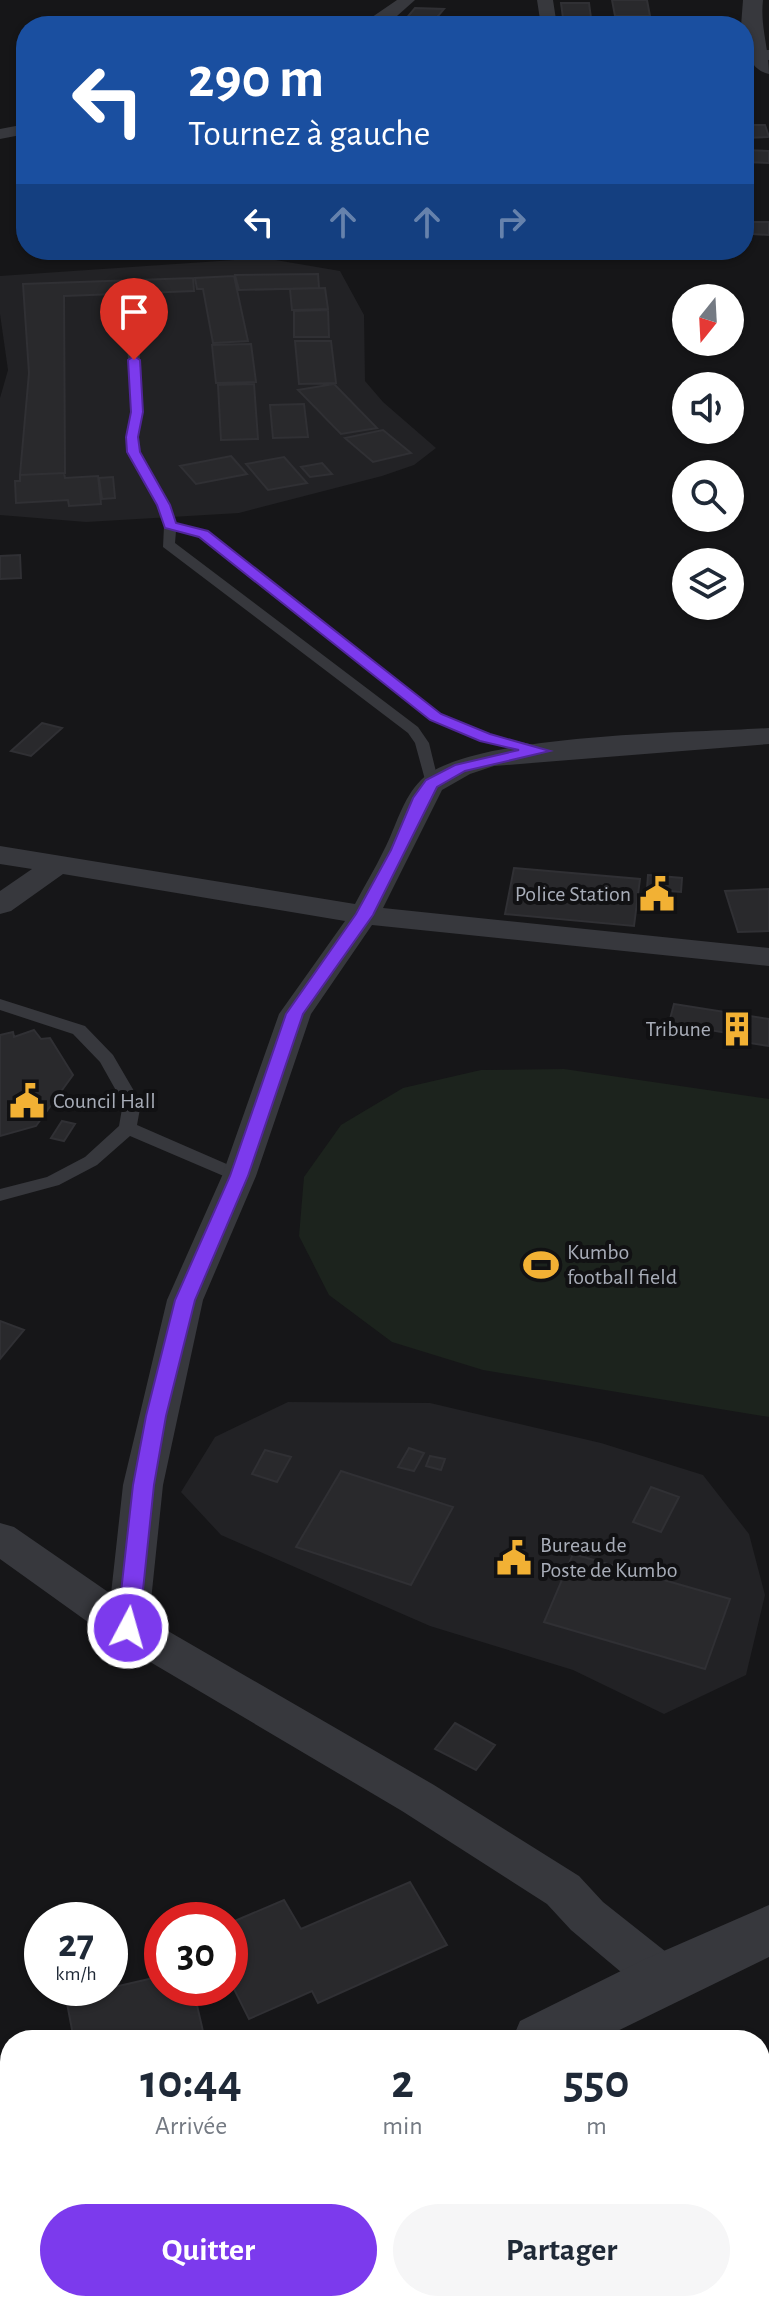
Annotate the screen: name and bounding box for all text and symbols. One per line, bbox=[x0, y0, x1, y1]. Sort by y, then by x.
icon: left bbox=[56, 48, 160, 152]
text: 290 m bbox=[188, 51, 324, 107]
text: Tournez à gauche bbox=[188, 116, 430, 152]
icon: left bbox=[237, 200, 281, 244]
icon: ahead bbox=[321, 200, 365, 244]
icon: ahead bbox=[405, 200, 449, 244]
icon: right bbox=[489, 200, 533, 244]
pin bbox=[100, 278, 168, 360]
north arrow bbox=[672, 284, 744, 356]
map controls bbox=[672, 284, 744, 620]
icon: arrive bbox=[112, 290, 156, 334]
button: sound bbox=[672, 372, 744, 444]
button: search bbox=[672, 460, 744, 532]
button: layers bbox=[672, 548, 744, 620]
public building icon: Police Station bbox=[638, 875, 676, 913]
place label: Police Station bbox=[515, 883, 631, 905]
building icon: Tribune bbox=[718, 1010, 756, 1048]
place label: Tribune bbox=[645, 1018, 711, 1040]
public building icon: Council Hall bbox=[8, 1082, 46, 1120]
place label: Council Hall bbox=[53, 1090, 156, 1112]
place label: Kumbo football field bbox=[567, 1241, 677, 1288]
sports icon: Kumbo football field bbox=[522, 1246, 560, 1284]
place label: Bureau de Poste de Kumbo bbox=[540, 1534, 678, 1581]
public building icon: Bureau de Poste de Kumbo bbox=[495, 1539, 533, 1577]
position arrow bbox=[86, 1586, 170, 1670]
speed limit sign: 30 bbox=[144, 1902, 248, 2006]
text: 27 bbox=[58, 1924, 94, 1964]
text: km/h bbox=[55, 1964, 97, 1984]
text: 10:44 bbox=[140, 2059, 242, 2107]
text: 2 bbox=[391, 2059, 414, 2107]
text: 550 bbox=[563, 2059, 630, 2107]
text: Arrivée bbox=[155, 2113, 227, 2139]
text: min bbox=[382, 2113, 423, 2139]
text: m bbox=[586, 2113, 607, 2139]
button: Quitter bbox=[40, 2204, 377, 2296]
button: Partager bbox=[393, 2204, 730, 2296]

